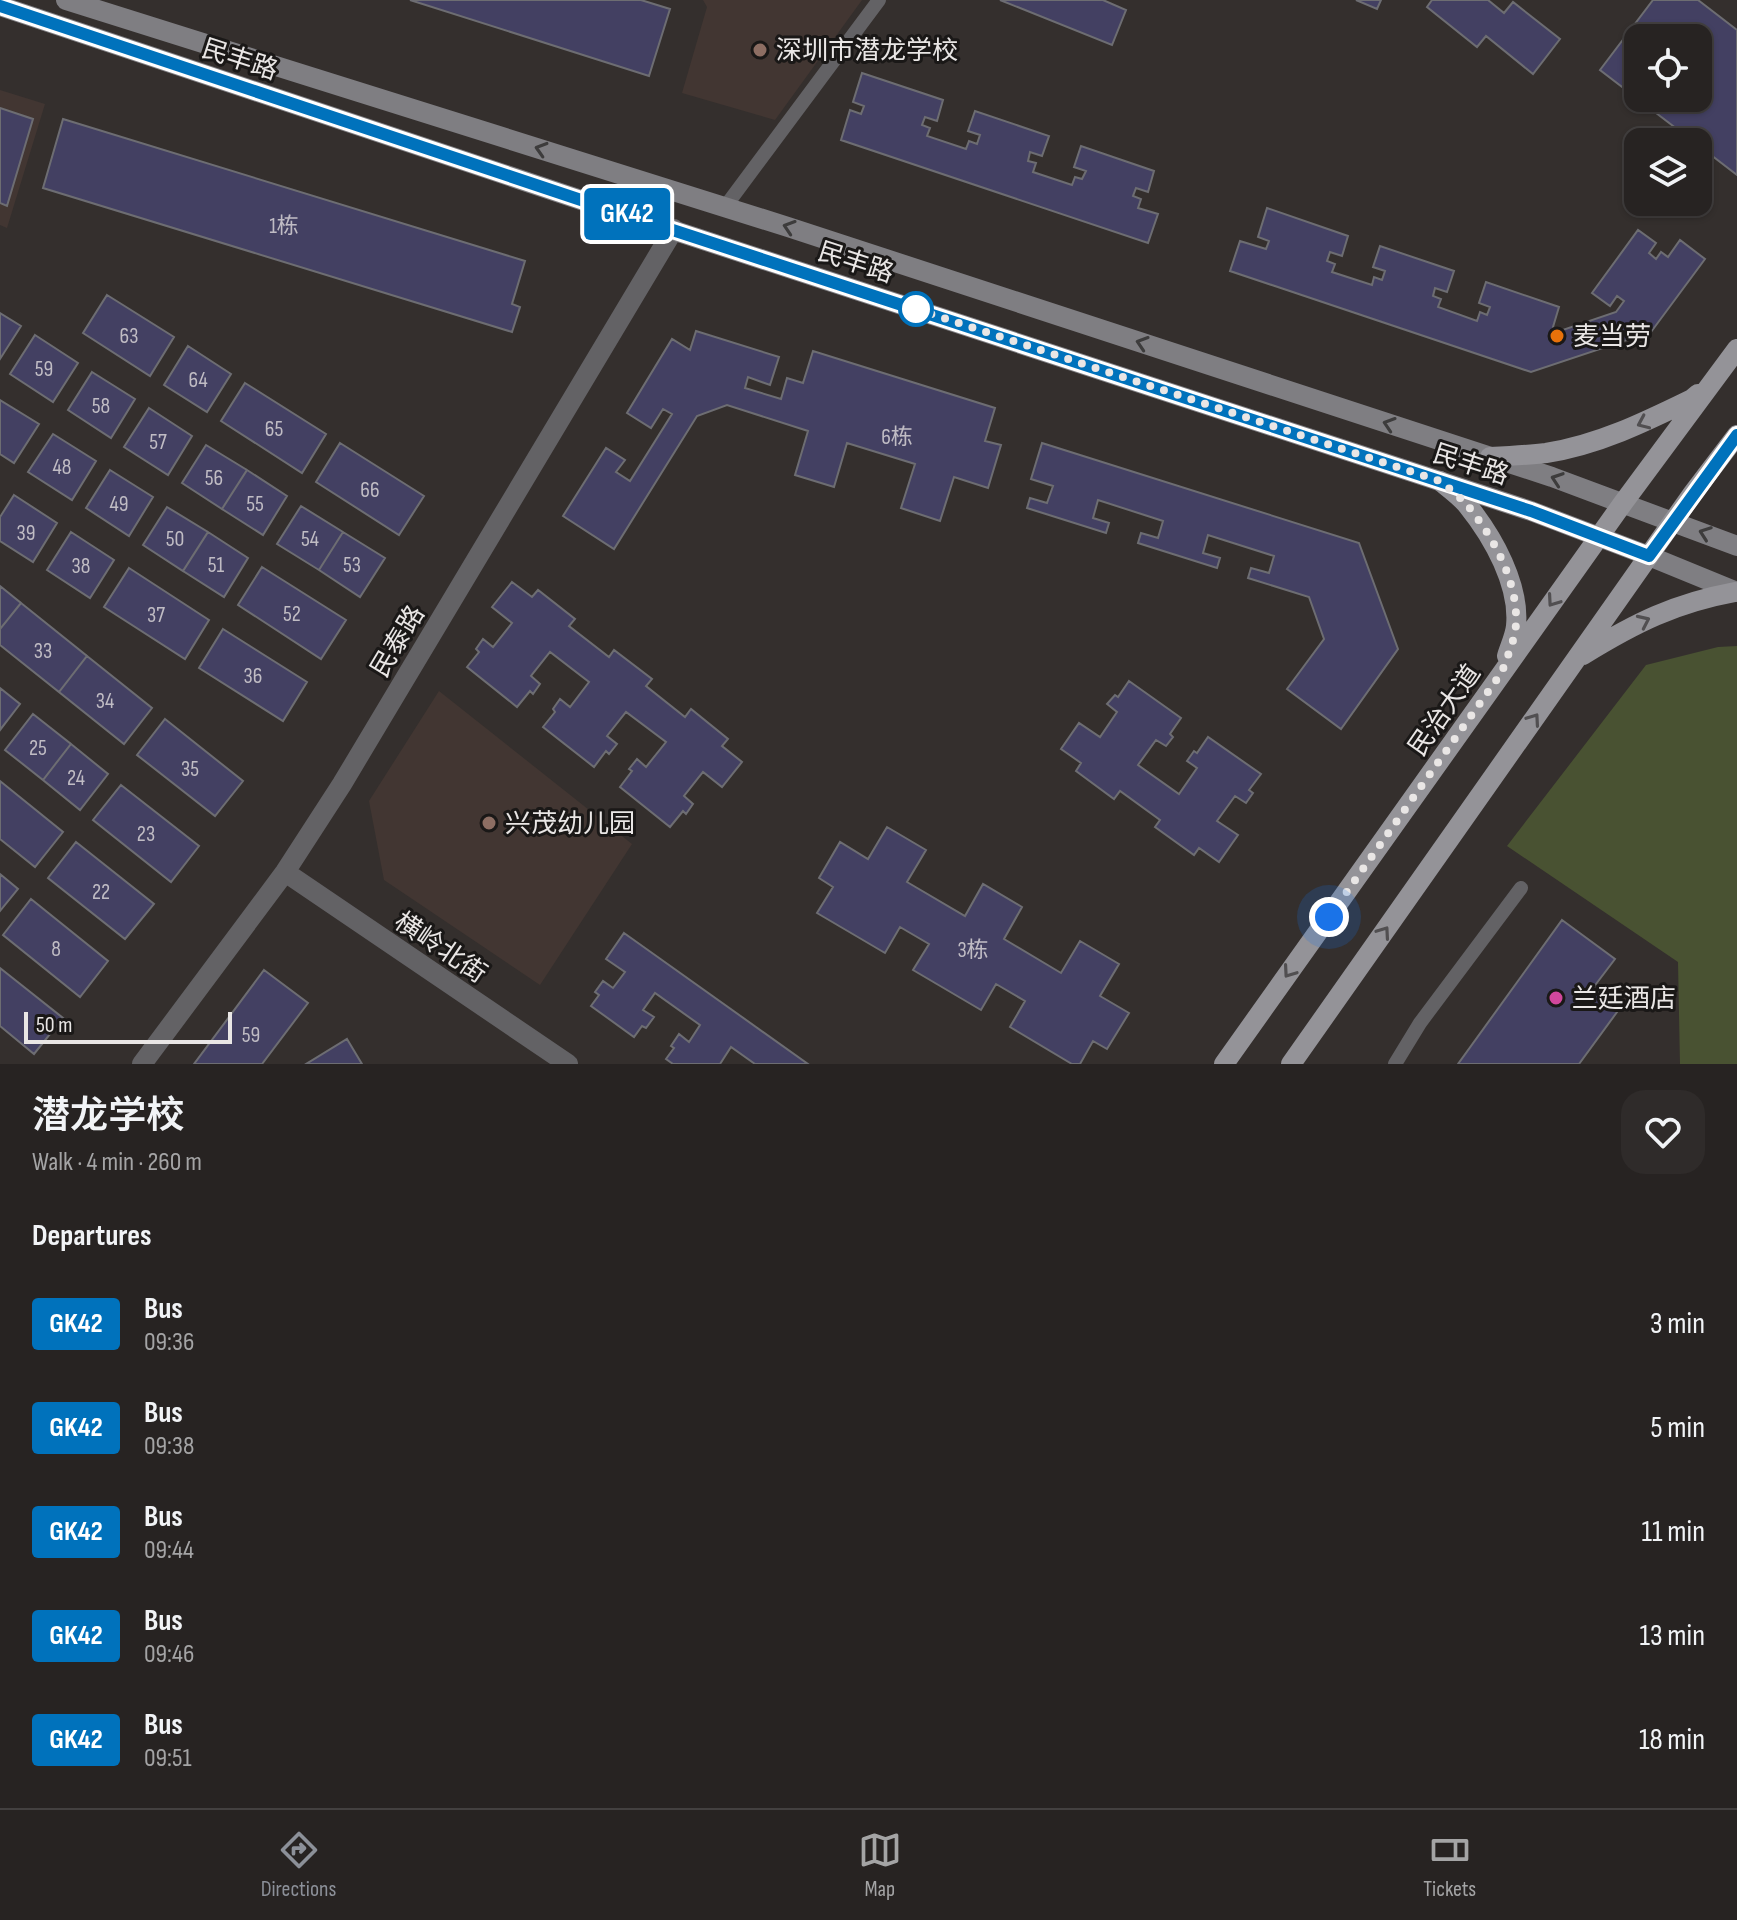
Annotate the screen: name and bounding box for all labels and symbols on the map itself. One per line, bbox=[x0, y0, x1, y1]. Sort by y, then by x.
street label: 民丰路 bbox=[198, 34, 281, 87]
place label: 深圳市潜龙学校 bbox=[776, 36, 958, 67]
marker: 深圳市潜龙学校 bbox=[751, 41, 769, 59]
one-way arrow bbox=[534, 142, 548, 158]
line badge: GK42 bbox=[571, 188, 683, 240]
house number: 1栋 bbox=[269, 213, 299, 240]
one-way arrow bbox=[782, 220, 796, 236]
street label: 民丰路 bbox=[814, 237, 897, 290]
unlabelled marker bbox=[899, 292, 933, 326]
place label: 麦当劳 bbox=[1573, 322, 1651, 353]
house number: 63 bbox=[120, 323, 138, 350]
marker: 麦当劳 bbox=[1548, 327, 1566, 345]
one-way arrow bbox=[1136, 336, 1150, 352]
house number: 59 bbox=[35, 356, 53, 383]
house number: 64 bbox=[188, 367, 208, 394]
house number: 58 bbox=[92, 393, 110, 420]
one-way arrow bbox=[1637, 413, 1652, 429]
house number: 65 bbox=[265, 416, 283, 443]
one-way arrow bbox=[1383, 417, 1397, 433]
house number: 6栋 bbox=[881, 424, 913, 451]
house number: 57 bbox=[149, 429, 167, 456]
street label: 民丰路 bbox=[1429, 439, 1512, 492]
house number: 48 bbox=[53, 454, 71, 481]
house number: 56 bbox=[205, 465, 223, 492]
one-way arrow bbox=[1551, 472, 1565, 488]
house number: 66 bbox=[360, 477, 380, 504]
house number: 49 bbox=[110, 491, 129, 518]
house number: 55 bbox=[246, 491, 264, 518]
house number: 39 bbox=[17, 520, 35, 547]
house number: 50 bbox=[166, 526, 184, 553]
house number: 54 bbox=[301, 526, 319, 553]
one-way arrow bbox=[1699, 527, 1713, 543]
house number: 51 bbox=[208, 552, 225, 579]
house number: 53 bbox=[343, 552, 361, 579]
house number: 38 bbox=[72, 553, 90, 580]
one-way arrow bbox=[1548, 592, 1563, 606]
street label: 民泰路 bbox=[365, 600, 432, 683]
house number: 52 bbox=[283, 601, 301, 628]
house number: 37 bbox=[147, 602, 165, 629]
one-way arrow bbox=[1636, 615, 1651, 631]
house number: 33 bbox=[34, 638, 52, 665]
street label: 民治大道 bbox=[1403, 659, 1488, 762]
house number: 36 bbox=[244, 663, 262, 690]
house number: 34 bbox=[96, 688, 114, 715]
one-way arrow bbox=[1524, 713, 1539, 727]
house number: 25 bbox=[29, 735, 47, 762]
house number: 35 bbox=[181, 756, 199, 783]
house number: 24 bbox=[67, 765, 85, 792]
place label: 兴茂幼儿园 bbox=[505, 809, 635, 840]
marker: 兴茂幼儿园 bbox=[480, 814, 498, 832]
house number: 23 bbox=[137, 821, 155, 848]
house number: 22 bbox=[92, 879, 110, 906]
your location bbox=[1309, 897, 1349, 937]
street label: 横岭北街 bbox=[388, 906, 492, 990]
one-way arrow bbox=[1374, 926, 1389, 940]
house number: 8 bbox=[51, 936, 61, 963]
house number: 3栋 bbox=[957, 937, 989, 964]
one-way arrow bbox=[1284, 964, 1299, 978]
place label: 兰廷酒店 bbox=[1572, 984, 1676, 1015]
marker: 兰廷酒店 bbox=[1547, 989, 1565, 1007]
scale bar bbox=[24, 1008, 232, 1044]
house number: 59 bbox=[242, 1022, 260, 1049]

